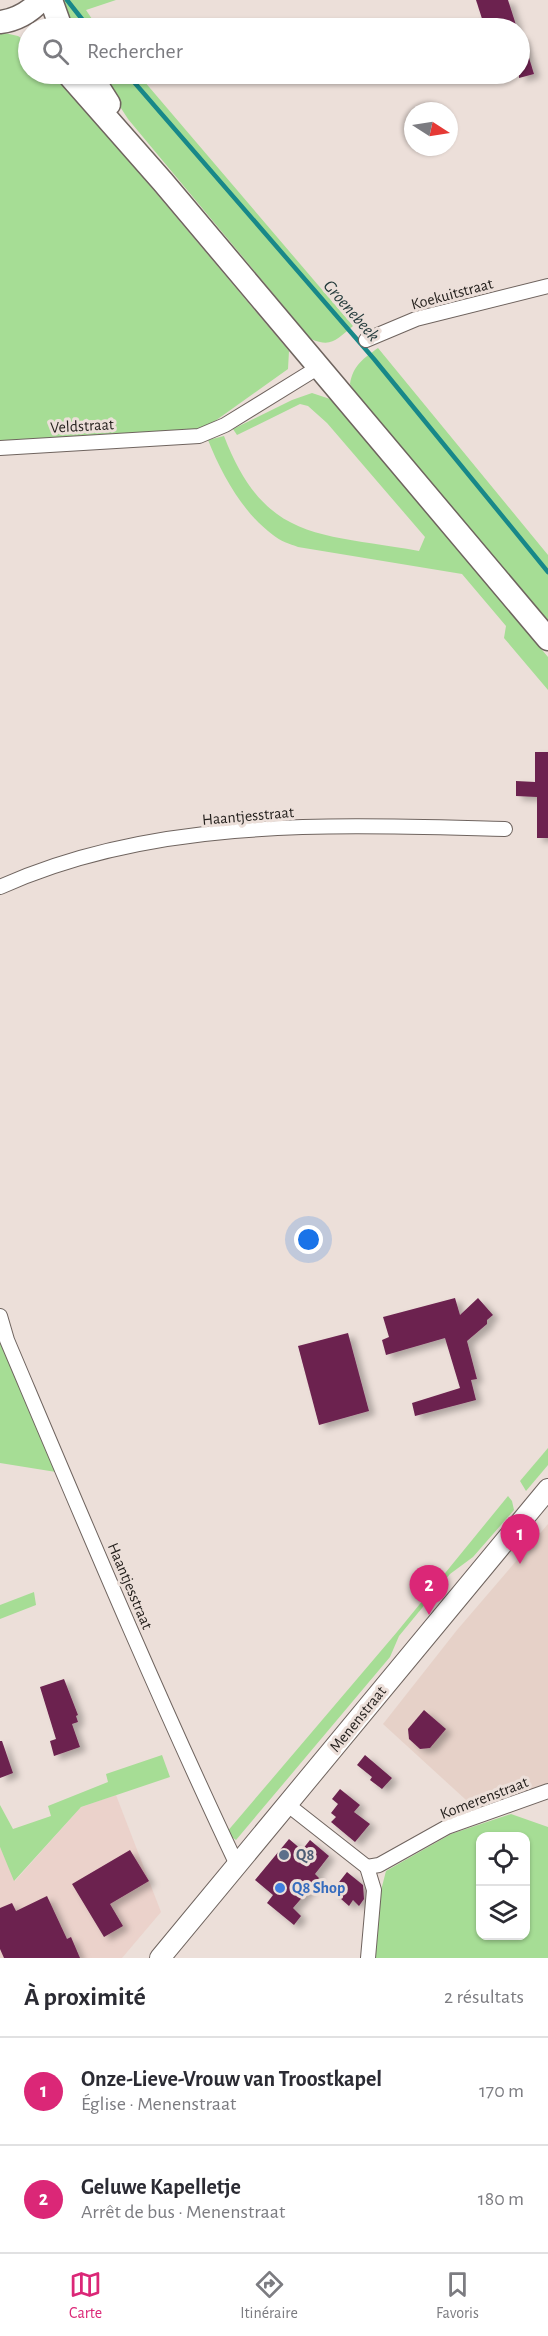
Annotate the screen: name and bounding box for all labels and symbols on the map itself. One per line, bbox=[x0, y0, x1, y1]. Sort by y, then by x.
north arrow bbox=[404, 102, 458, 156]
street label: Koekuitstraat bbox=[409, 275, 495, 313]
water label: Groenebeek bbox=[320, 277, 382, 345]
street label: Veldstraat bbox=[50, 416, 114, 436]
street label: Haantjesstraat bbox=[201, 804, 295, 829]
your location bbox=[294, 1225, 323, 1254]
pin: 1 bbox=[500, 1514, 540, 1564]
street label: Haantjesstraat bbox=[104, 1540, 155, 1632]
pin: 2 bbox=[410, 1566, 448, 1615]
street label: Menenstraat bbox=[327, 1683, 389, 1755]
street label: Komerenstraat bbox=[438, 1774, 530, 1822]
place label: Q8 bbox=[296, 1847, 314, 1864]
marker: Q8 bbox=[277, 1848, 291, 1862]
place label: Q8 Shop bbox=[292, 1880, 345, 1897]
marker: Q8 Shop bbox=[273, 1881, 287, 1895]

